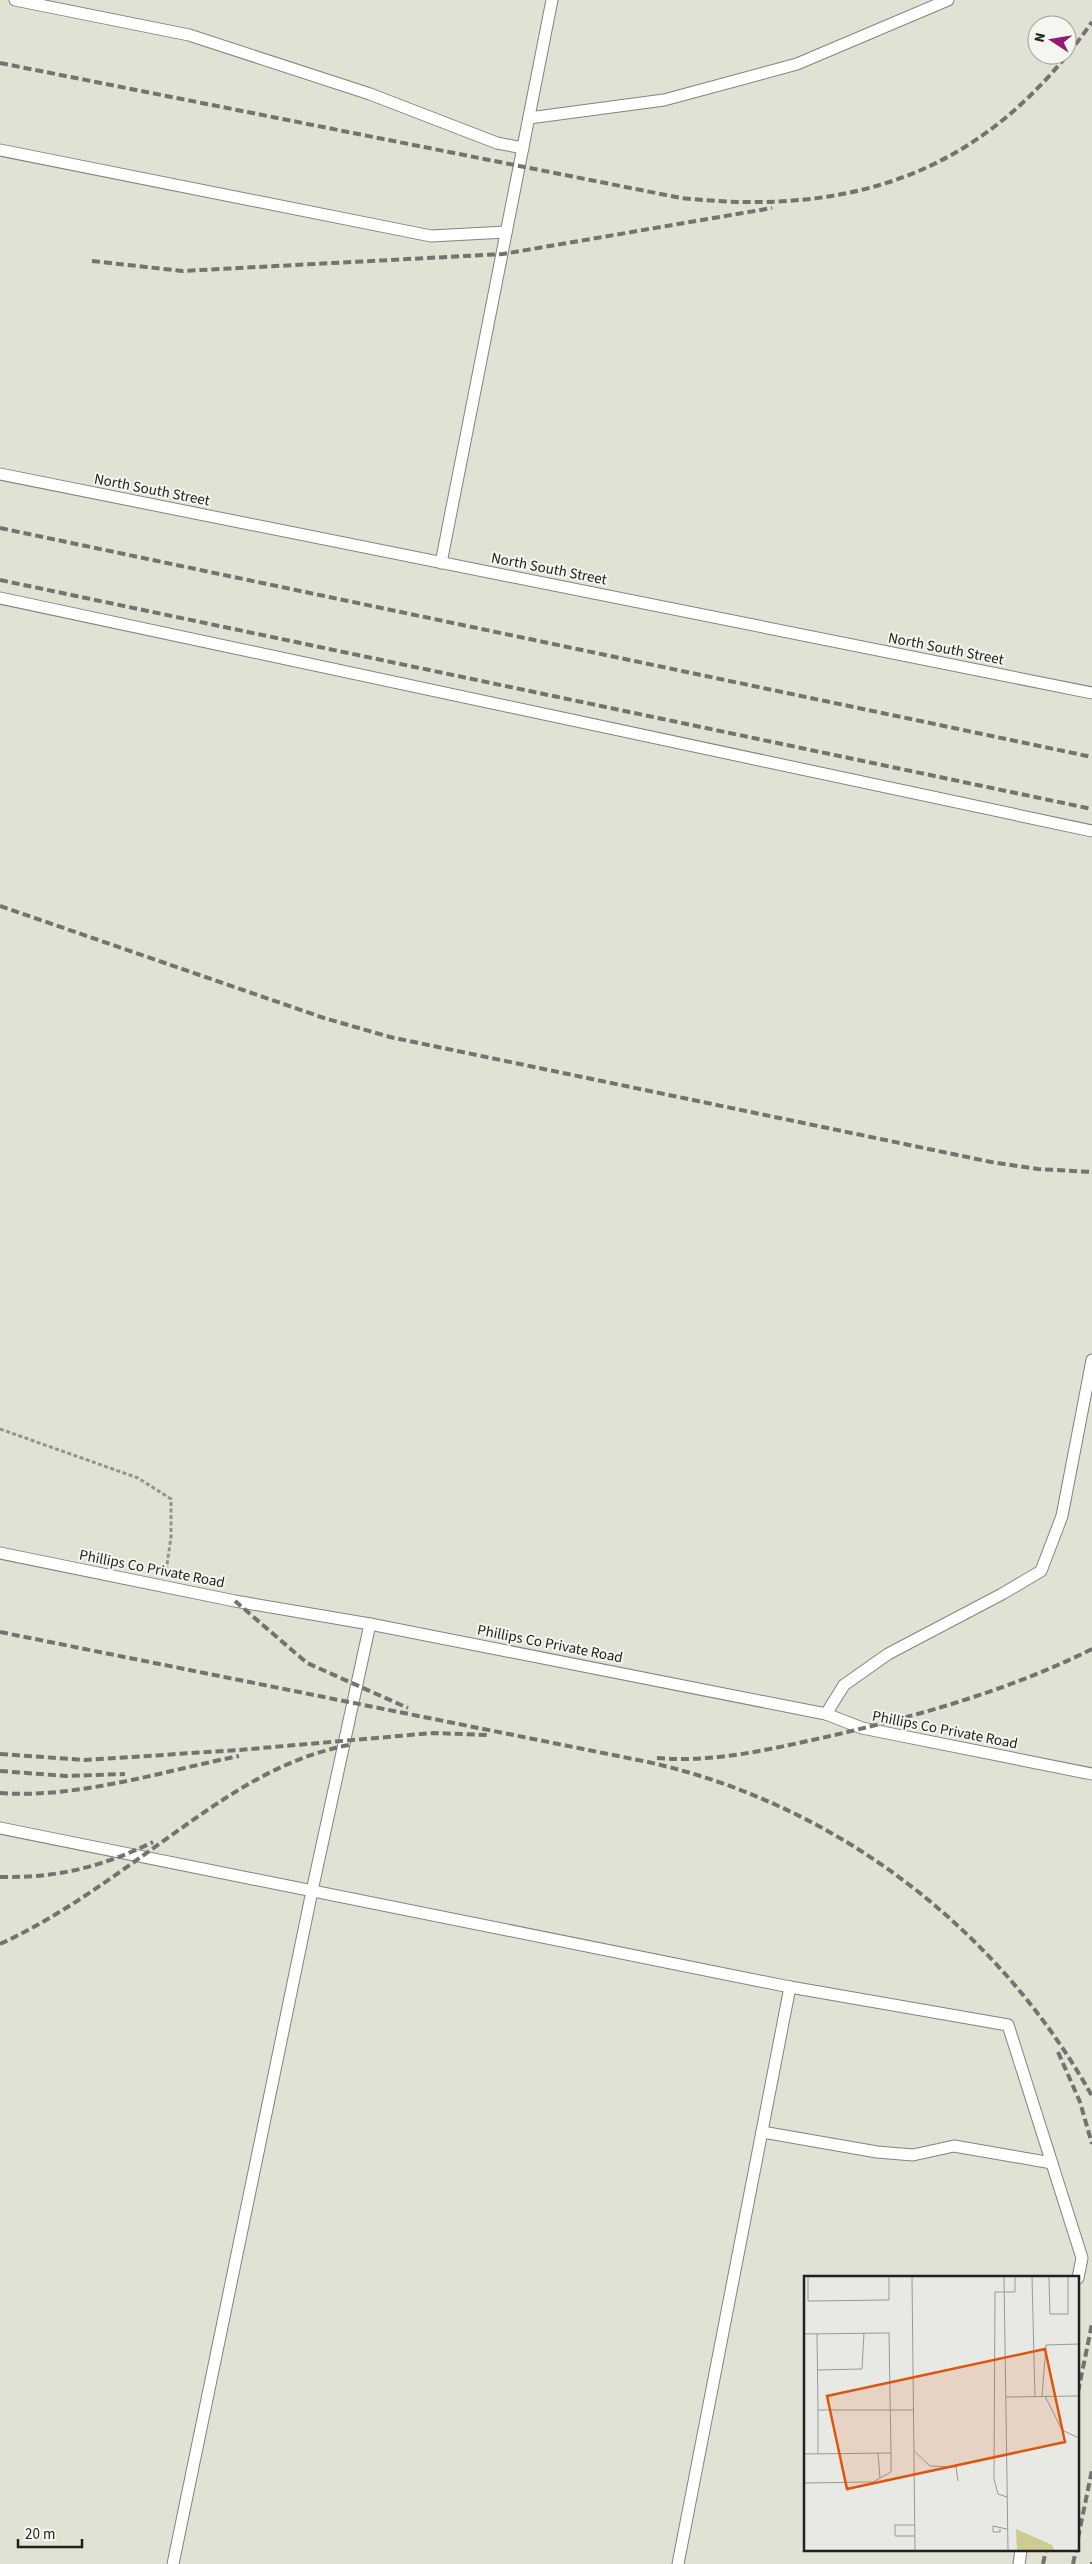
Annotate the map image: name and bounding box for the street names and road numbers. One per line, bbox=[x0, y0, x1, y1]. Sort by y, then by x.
street label: North South Street bbox=[92, 468, 212, 512]
street label: North South Street bbox=[489, 547, 609, 591]
street label: North South Street bbox=[886, 627, 1006, 671]
street label: Phillips Co Private Road bbox=[77, 1545, 227, 1593]
street label: Phillips Co Private Road bbox=[475, 1620, 625, 1668]
street label: Phillips Co Private Road bbox=[870, 1706, 1020, 1754]

